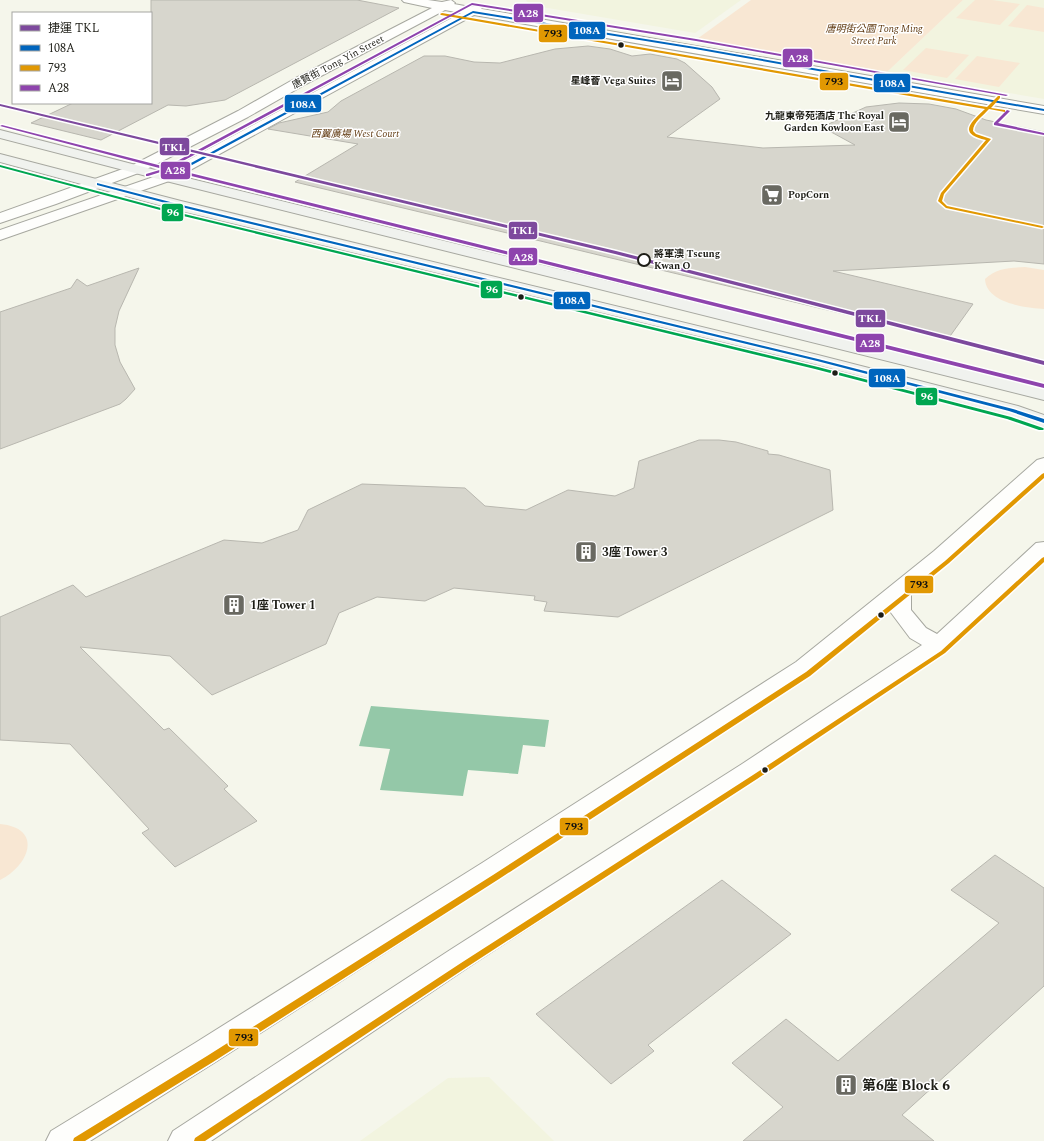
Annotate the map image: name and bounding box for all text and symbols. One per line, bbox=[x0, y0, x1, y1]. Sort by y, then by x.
line badge: A28 bbox=[513, 3, 544, 23]
text: A28 bbox=[518, 5, 538, 22]
legend bbox=[12, 12, 152, 104]
text: 捷運 TKL bbox=[48, 19, 99, 38]
line badge: 108A bbox=[568, 21, 606, 40]
park label: 唐明街公園 Tong Ming Street Park bbox=[825, 21, 923, 49]
text: 108A bbox=[573, 22, 601, 39]
line badge: 793 bbox=[538, 24, 568, 43]
text: 793 bbox=[544, 25, 562, 42]
street label: 唐賢街 Tong Yin Street bbox=[289, 31, 387, 93]
text: 108A bbox=[48, 39, 75, 58]
unlabelled marker bbox=[616, 40, 626, 50]
line badge: A28 bbox=[782, 48, 813, 68]
text: A28 bbox=[788, 50, 808, 67]
text: 793 bbox=[48, 59, 66, 78]
hotel icon: 星峰薈 Vega Suites bbox=[659, 68, 685, 94]
line badge: 793 bbox=[819, 72, 849, 91]
place label: 星峰薈 Vega Suites bbox=[570, 73, 656, 89]
text: 793 bbox=[825, 73, 843, 90]
line badge: 108A bbox=[873, 73, 911, 93]
text: 108A bbox=[878, 75, 906, 92]
text: A28 bbox=[48, 79, 69, 98]
line badge: 108A bbox=[284, 94, 322, 113]
text: 108A bbox=[289, 96, 317, 113]
place label: 九龍東帝苑酒店 The Royal Garden Kowloon East bbox=[765, 108, 884, 136]
hotel icon: 九龍東帝苑酒店 The Royal Garden Kowloon East bbox=[886, 109, 912, 135]
park label: 西翼廣場 West Court bbox=[311, 126, 400, 142]
line badge: TKL bbox=[159, 137, 190, 156]
text: TKL bbox=[162, 139, 186, 156]
line badge: A28 bbox=[160, 161, 191, 180]
text: A28 bbox=[165, 162, 185, 179]
supermarket icon: PopCorn bbox=[759, 182, 785, 208]
place label: PopCorn bbox=[788, 187, 829, 203]
line badge: 96 bbox=[161, 203, 184, 222]
text: 96 bbox=[167, 204, 179, 221]
line badge: TKL bbox=[508, 221, 538, 240]
text: TKL bbox=[511, 222, 535, 239]
place label: 將軍澳 Tseung Kwan O bbox=[654, 246, 720, 274]
line badge: A28 bbox=[508, 247, 538, 266]
text: A28 bbox=[513, 249, 533, 266]
marker: 將軍澳 Tseung Kwan O bbox=[637, 253, 651, 267]
line badge: 96 bbox=[480, 280, 503, 299]
text: 96 bbox=[486, 281, 498, 298]
line badge: 108A bbox=[553, 291, 591, 310]
unlabelled marker bbox=[516, 292, 526, 302]
text: 108A bbox=[558, 292, 586, 309]
line badge: TKL bbox=[855, 309, 886, 328]
text: TKL bbox=[858, 310, 882, 327]
line badge: A28 bbox=[855, 333, 885, 353]
text: A28 bbox=[860, 335, 880, 352]
unlabelled marker bbox=[830, 368, 840, 378]
line badge: 108A bbox=[868, 368, 906, 388]
text: 108A bbox=[873, 370, 901, 387]
line badge: 96 bbox=[915, 387, 938, 406]
text: 96 bbox=[921, 388, 933, 405]
building icon: 3座 Tower 3 bbox=[573, 539, 599, 565]
place label: 3座 Tower 3 bbox=[602, 543, 668, 562]
line badge: 793 bbox=[904, 575, 934, 594]
text: 793 bbox=[910, 576, 928, 593]
building icon: 1座 Tower 1 bbox=[221, 592, 247, 618]
place label: 1座 Tower 1 bbox=[250, 596, 316, 615]
unlabelled marker bbox=[876, 610, 886, 620]
unlabelled marker bbox=[760, 765, 770, 775]
line badge: 793 bbox=[559, 817, 589, 836]
text: 793 bbox=[565, 818, 583, 835]
line badge: 793 bbox=[228, 1028, 259, 1047]
text: 793 bbox=[235, 1029, 253, 1046]
building icon: 第6座 Block 6 bbox=[833, 1072, 859, 1098]
place label: 第6座 Block 6 bbox=[862, 1075, 950, 1096]

